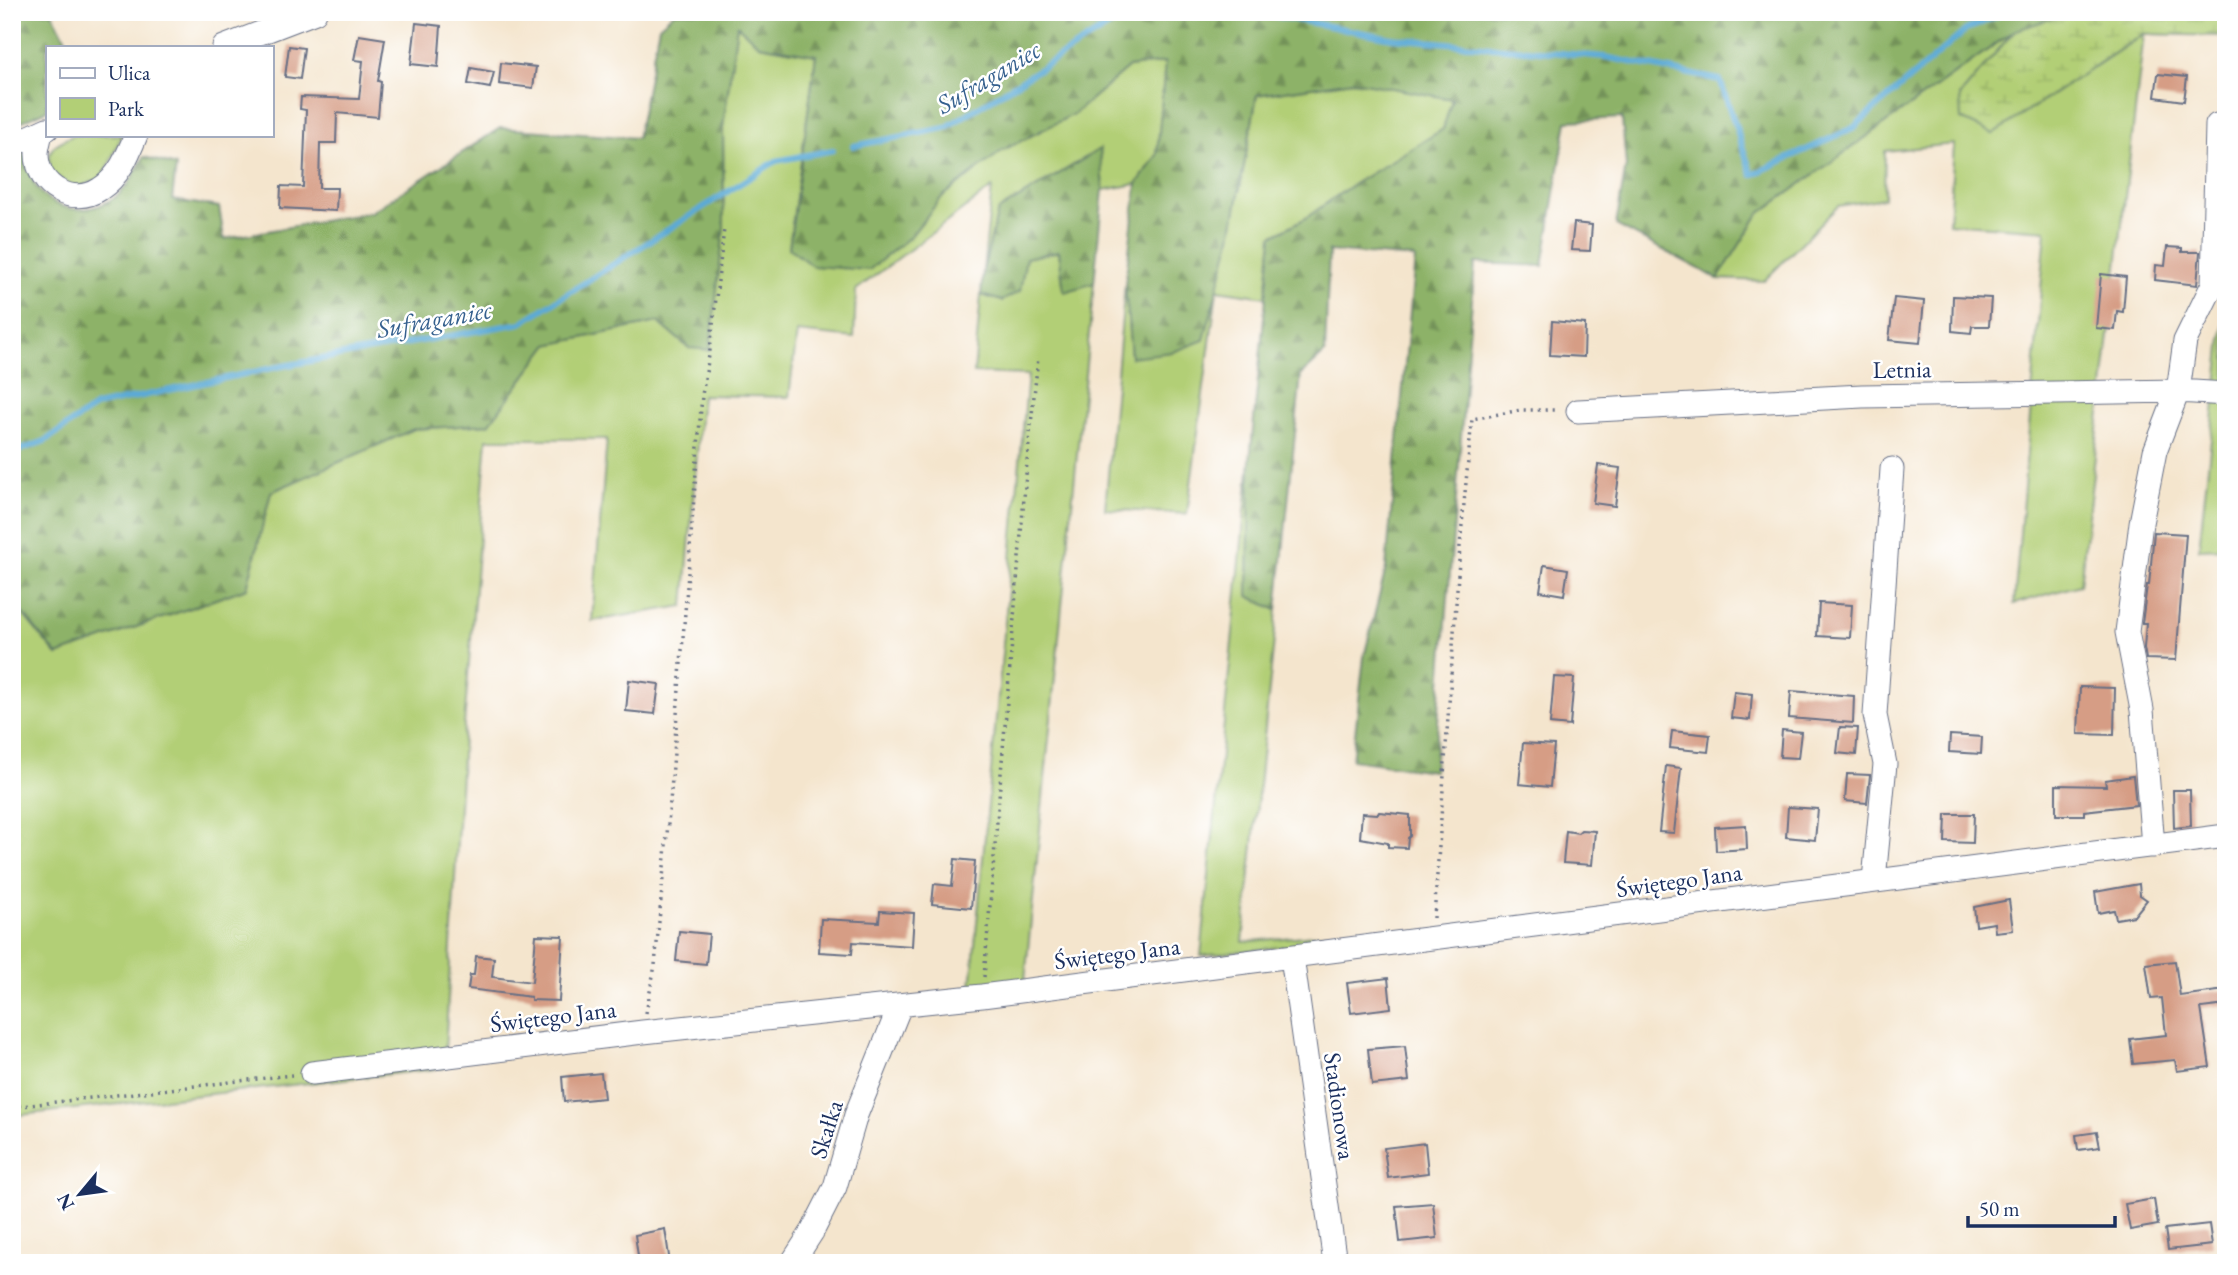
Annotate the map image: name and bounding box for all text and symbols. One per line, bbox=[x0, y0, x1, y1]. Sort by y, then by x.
water label: Sufraganiec bbox=[929, 32, 1047, 122]
legend bbox=[46, 46, 273, 136]
text: Ulica bbox=[108, 59, 151, 86]
text: Park bbox=[108, 95, 145, 122]
water label: Sufraganiec bbox=[373, 292, 495, 346]
street label: Letnia bbox=[1872, 353, 1932, 385]
street label: Świętego Jana bbox=[1614, 856, 1744, 904]
street label: Świętego Jana bbox=[1052, 930, 1182, 976]
street label: Świętego Jana bbox=[488, 993, 618, 1039]
street label: Stadionowa bbox=[1317, 1050, 1363, 1162]
street label: Skałka bbox=[802, 1095, 850, 1162]
north arrow bbox=[46, 1160, 116, 1230]
scale bar bbox=[1968, 1184, 2116, 1228]
text: N bbox=[51, 1189, 80, 1215]
text: 50 m bbox=[1979, 1195, 2020, 1222]

